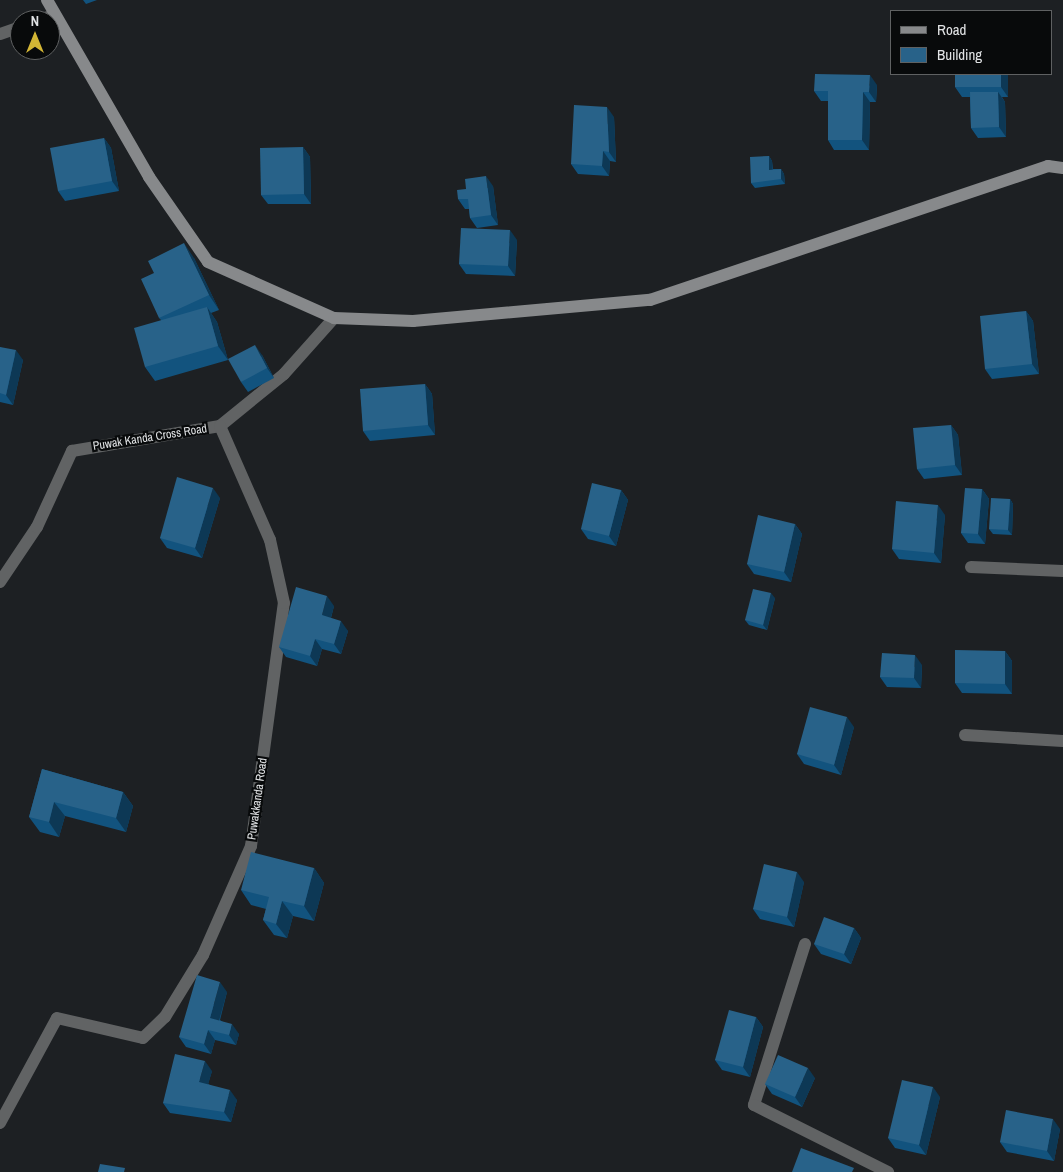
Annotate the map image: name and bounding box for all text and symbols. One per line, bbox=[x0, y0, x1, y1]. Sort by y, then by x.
north arrow bbox=[10, 10, 60, 60]
legend bbox=[890, 10, 1053, 75]
text: N bbox=[31, 12, 39, 30]
text: Road bbox=[937, 19, 966, 40]
text: Building bbox=[937, 44, 982, 65]
street label: Puwak Kanda Cross Road bbox=[92, 422, 208, 454]
street label: Puwakkanda Road bbox=[245, 757, 271, 841]

